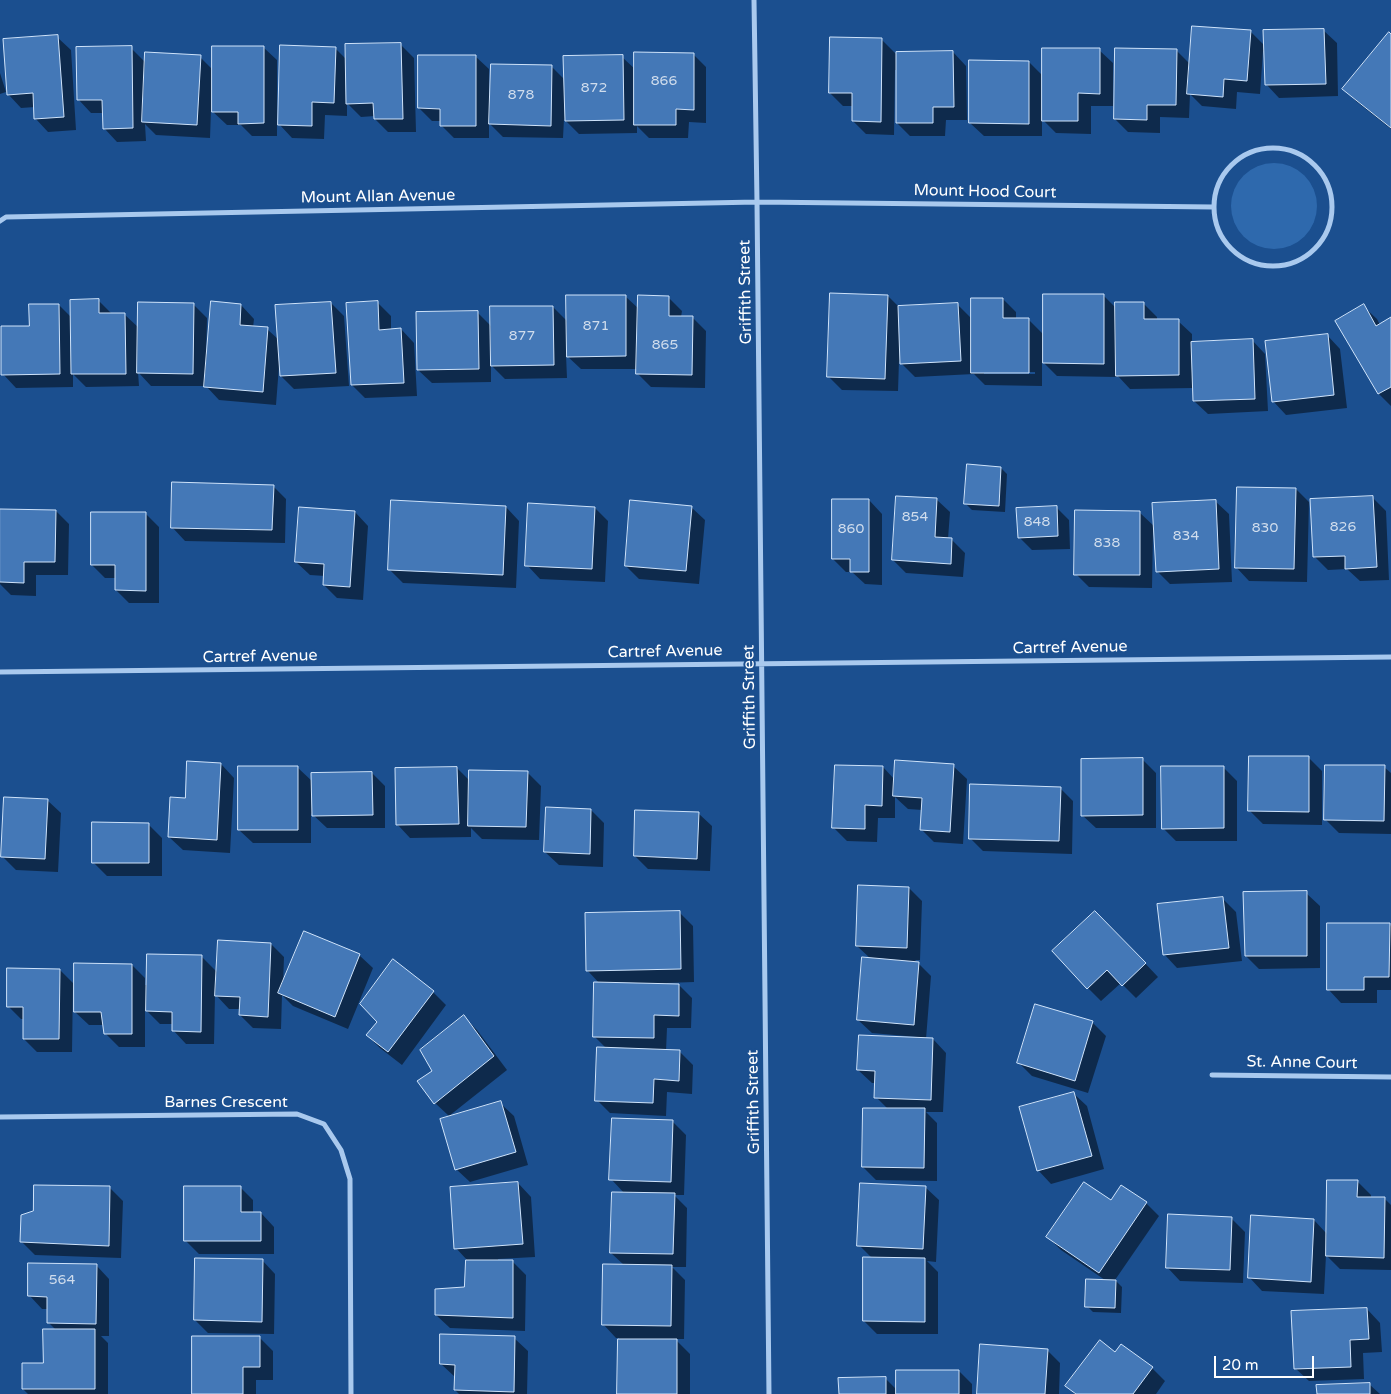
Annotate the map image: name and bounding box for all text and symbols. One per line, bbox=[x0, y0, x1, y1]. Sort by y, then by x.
house number: 866 bbox=[651, 73, 677, 89]
house number: 872 bbox=[581, 80, 607, 96]
house number: 878 bbox=[508, 87, 534, 103]
street label: Mount Hood Court bbox=[914, 181, 1056, 203]
street label: Mount Allan Avenue bbox=[301, 186, 455, 208]
street label: Griffith Street bbox=[735, 240, 757, 344]
house number: 871 bbox=[583, 318, 609, 334]
house number: 877 bbox=[509, 328, 535, 344]
house number: 865 bbox=[652, 337, 678, 353]
house number: 854 bbox=[902, 509, 928, 525]
house number: 848 bbox=[1024, 514, 1050, 530]
house number: 826 bbox=[1330, 519, 1356, 535]
house number: 830 bbox=[1252, 520, 1278, 536]
house number: 860 bbox=[838, 521, 864, 537]
house number: 834 bbox=[1173, 528, 1199, 544]
house number: 838 bbox=[1094, 535, 1120, 551]
street label: Cartref Avenue bbox=[1012, 637, 1128, 659]
street label: Cartref Avenue bbox=[607, 641, 723, 663]
street label: Griffith Street bbox=[739, 645, 761, 749]
street label: Cartref Avenue bbox=[202, 646, 318, 668]
street label: Griffith Street bbox=[743, 1050, 765, 1154]
street label: St. Anne Court bbox=[1246, 1052, 1358, 1074]
street label: Barnes Crescent bbox=[164, 1093, 288, 1113]
house number: 564 bbox=[49, 1272, 75, 1288]
scale bar bbox=[1216, 1346, 1316, 1378]
text: 20 m bbox=[1222, 1356, 1259, 1374]

